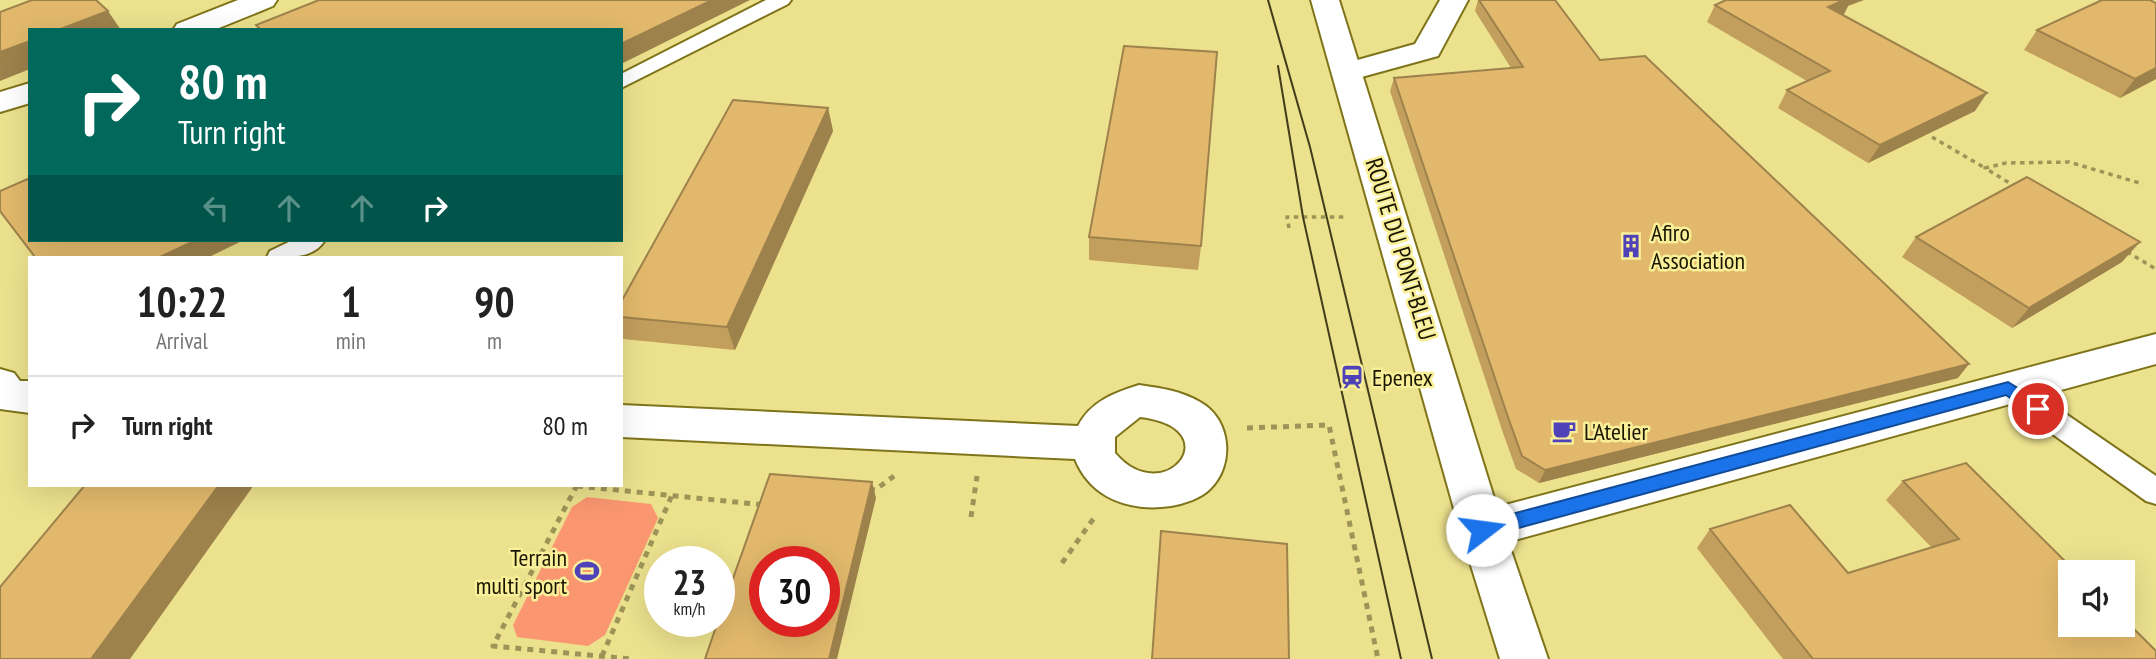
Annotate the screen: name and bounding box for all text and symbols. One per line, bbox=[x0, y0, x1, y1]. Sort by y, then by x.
text: 80 m bbox=[178, 49, 267, 113]
icon: right bbox=[63, 56, 154, 147]
text: Turn right bbox=[178, 111, 286, 153]
street label: ROUTE DU PONT-BLEU bbox=[1359, 154, 1443, 344]
icon: left bbox=[197, 189, 235, 227]
icon: ahead bbox=[270, 189, 308, 227]
icon: ahead bbox=[343, 189, 381, 227]
icon: right bbox=[416, 189, 454, 227]
place label: Afiro Association bbox=[1651, 217, 1745, 276]
building icon: Afiro Association bbox=[1617, 232, 1645, 260]
text: 10:22 bbox=[136, 274, 227, 329]
text: 1 bbox=[341, 274, 361, 329]
text: 90 bbox=[474, 274, 514, 329]
text: Arrival bbox=[156, 326, 208, 355]
text: min bbox=[336, 326, 366, 355]
text: m bbox=[487, 326, 502, 355]
place label: Epenex bbox=[1372, 362, 1433, 393]
station icon: Epenex bbox=[1338, 363, 1366, 391]
pin bbox=[2008, 379, 2068, 439]
icon: arrive bbox=[2019, 390, 2057, 428]
icon: right bbox=[63, 406, 101, 444]
text: Turn right bbox=[122, 409, 213, 442]
text: 80 m bbox=[542, 409, 588, 442]
place label: L'Atelier bbox=[1584, 416, 1649, 447]
cafe icon: L'Atelier bbox=[1550, 417, 1578, 445]
position arrow bbox=[1445, 493, 1519, 567]
place label: Terrain multi sport bbox=[476, 542, 567, 601]
speed limit sign: 30 bbox=[749, 546, 840, 637]
sports icon: Terrain multi sport bbox=[573, 557, 601, 585]
text: 23 bbox=[673, 559, 706, 605]
map controls bbox=[2058, 560, 2135, 637]
button: sound bbox=[2058, 560, 2135, 637]
text: km/h bbox=[674, 597, 705, 620]

